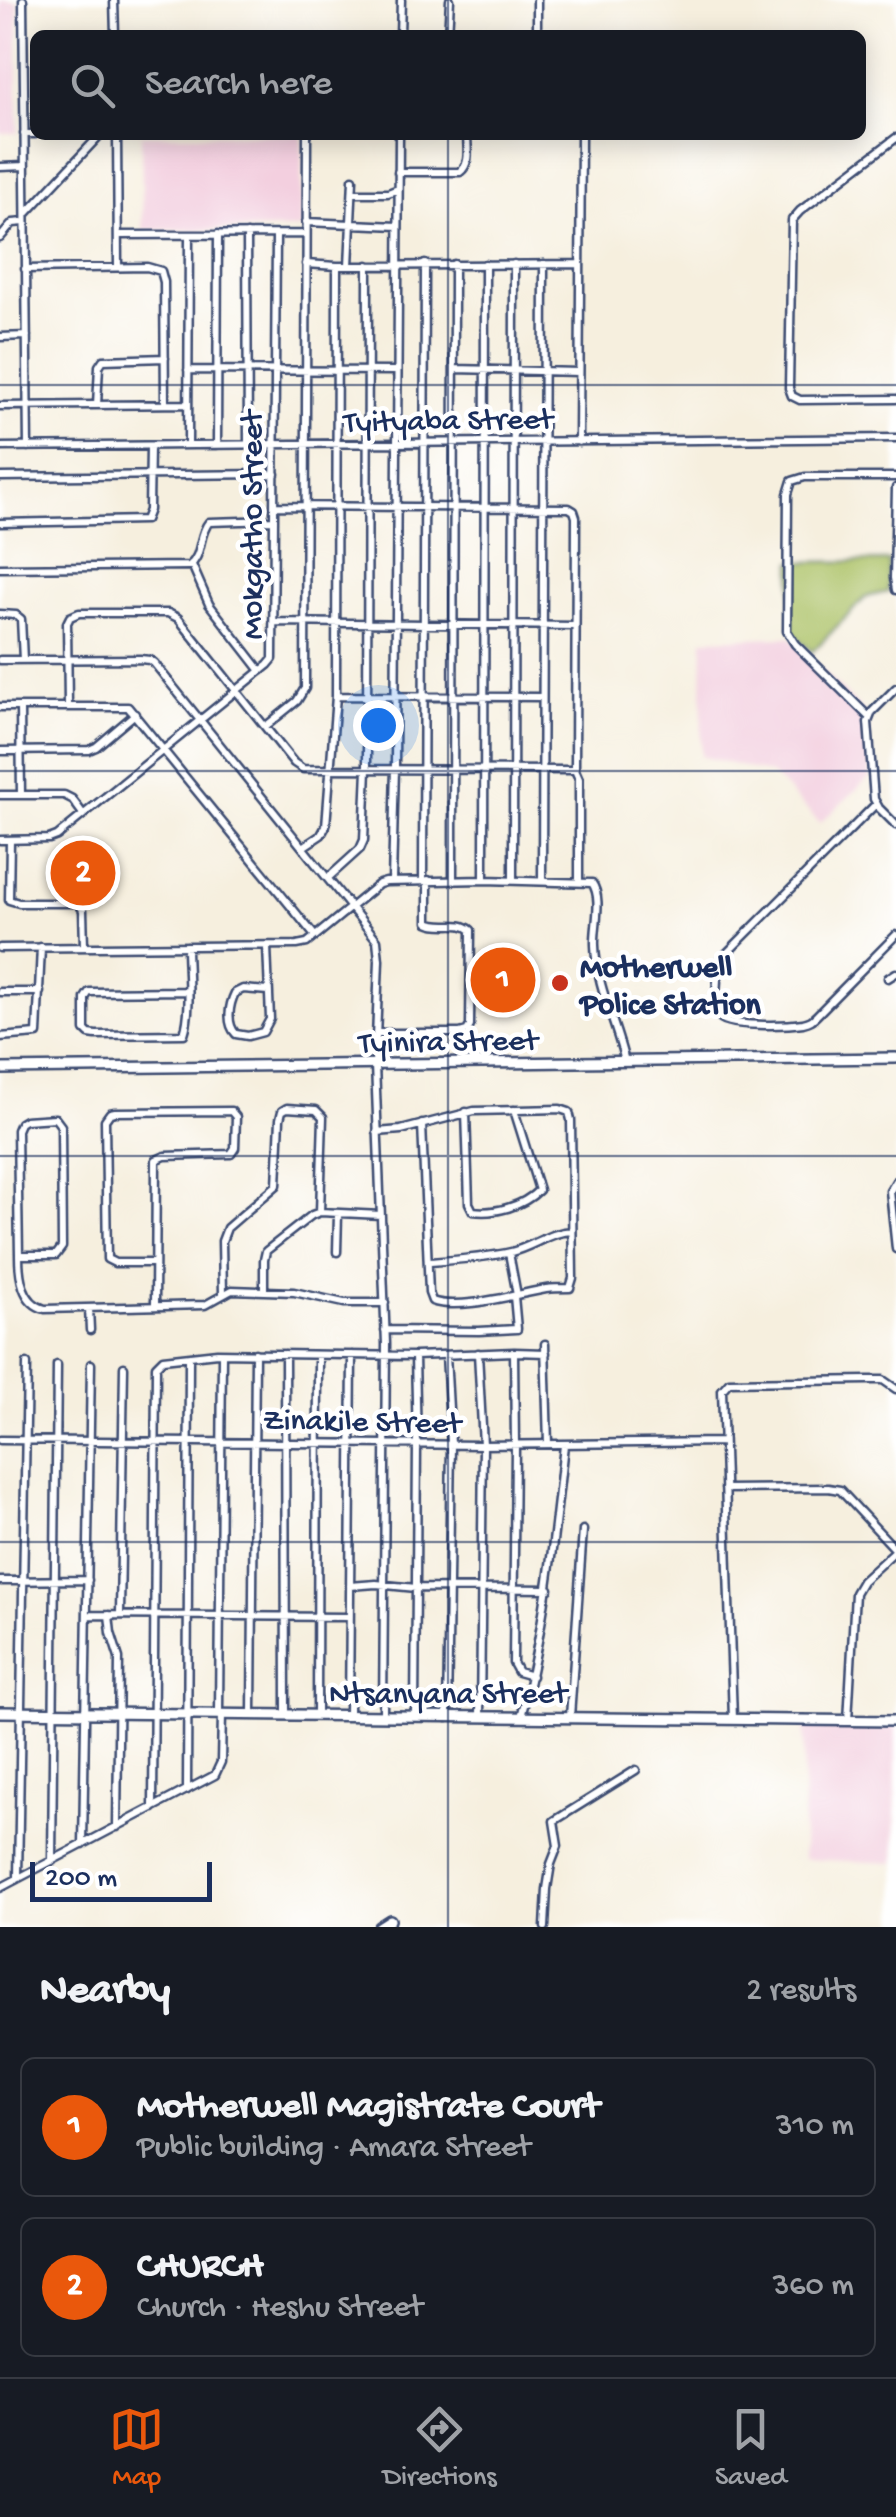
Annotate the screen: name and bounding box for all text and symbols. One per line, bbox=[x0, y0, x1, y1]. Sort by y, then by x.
search box bbox=[30, 30, 866, 140]
icon: search bbox=[65, 58, 120, 113]
text: Search here bbox=[145, 63, 332, 107]
street label: Tyityaba Street bbox=[341, 402, 556, 444]
street label: Mokgatho Street bbox=[236, 408, 274, 639]
your location bbox=[353, 700, 404, 751]
pin: 2 bbox=[51, 836, 116, 910]
pin: 1 bbox=[470, 942, 536, 1018]
place label: Motherwell Police Station bbox=[578, 951, 762, 1026]
marker: Motherwell Police Station bbox=[549, 972, 571, 994]
street label: Tyinira Street bbox=[356, 1023, 541, 1065]
street label: Zinakile Street bbox=[262, 1403, 464, 1445]
street label: Ntsanyana Street bbox=[329, 1677, 570, 1715]
scale bar bbox=[30, 1857, 212, 1902]
text: 200 m bbox=[45, 1863, 117, 1896]
text: Nearby bbox=[40, 1968, 170, 2017]
text: 2 results bbox=[746, 1973, 856, 2011]
text: Motherwell Magistrate Court bbox=[137, 2086, 599, 2130]
text: 1 bbox=[68, 2108, 81, 2146]
text: 310 m bbox=[776, 2108, 854, 2146]
text: Public building · Amara Street bbox=[137, 2130, 531, 2168]
text: CHURCH bbox=[137, 2246, 263, 2290]
text: 2 bbox=[67, 2268, 82, 2306]
text: 360 m bbox=[773, 2268, 854, 2306]
text: Church · Heshu Street bbox=[137, 2290, 423, 2328]
tab: Map bbox=[109, 2402, 164, 2495]
tab: Directions bbox=[383, 2402, 497, 2495]
tab: Saved bbox=[715, 2402, 787, 2495]

